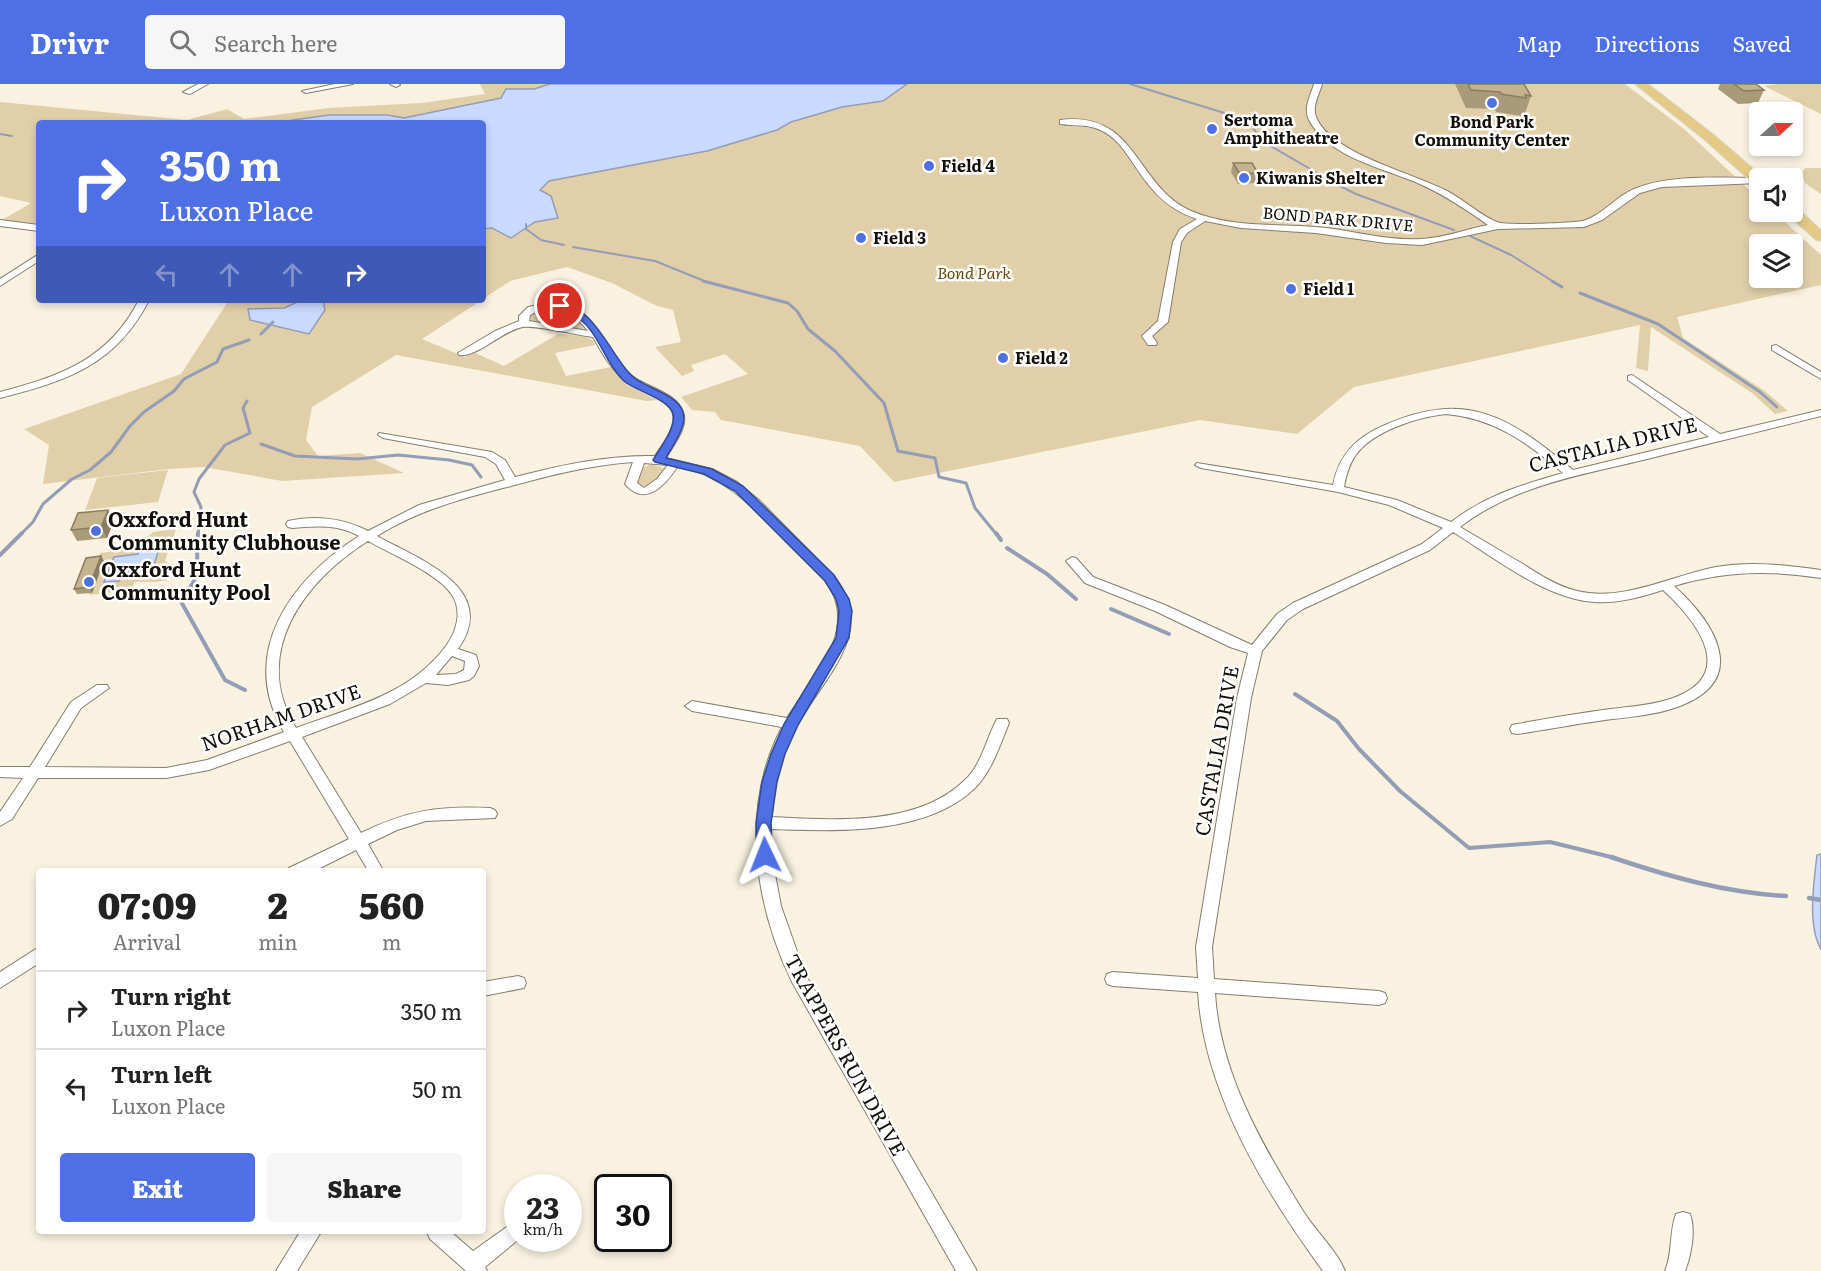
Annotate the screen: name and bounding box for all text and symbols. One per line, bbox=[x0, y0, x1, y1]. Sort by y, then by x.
search box bbox=[145, 15, 565, 69]
text: Drivr bbox=[30, 21, 109, 63]
icon: search bbox=[166, 26, 199, 59]
text: Search here bbox=[214, 26, 337, 59]
text: Map bbox=[1517, 27, 1562, 58]
text: Directions bbox=[1595, 27, 1700, 58]
text: Saved bbox=[1733, 27, 1791, 58]
marker: Bond Park Community Center bbox=[1485, 96, 1499, 110]
north arrow bbox=[1749, 102, 1803, 156]
map controls bbox=[1749, 102, 1803, 288]
place label: Sertoma Amphitheatre bbox=[1224, 107, 1339, 149]
place label: Bond Park Community Center bbox=[1415, 109, 1570, 151]
marker: Sertoma Amphitheatre bbox=[1205, 122, 1219, 136]
text: 350 m bbox=[159, 132, 281, 194]
icon: right bbox=[60, 144, 138, 222]
place label: Field 4 bbox=[941, 153, 995, 177]
marker: Field 4 bbox=[922, 159, 936, 173]
place label: Kiwanis Shelter bbox=[1256, 165, 1385, 189]
button: sound bbox=[1749, 168, 1803, 222]
marker: Kiwanis Shelter bbox=[1237, 171, 1251, 185]
text: Luxon Place bbox=[159, 189, 314, 229]
street label: BOND PARK DRIVE bbox=[1262, 199, 1414, 237]
place label: Field 3 bbox=[873, 225, 926, 249]
marker: Field 3 bbox=[854, 231, 868, 245]
button: layers bbox=[1749, 234, 1803, 288]
icon: left bbox=[150, 258, 183, 291]
icon: ahead bbox=[213, 258, 246, 291]
icon: ahead bbox=[276, 258, 309, 291]
icon: right bbox=[339, 258, 372, 291]
park label: Bond Park bbox=[937, 260, 1011, 284]
place label: Field 1 bbox=[1303, 276, 1354, 300]
pin bbox=[534, 280, 585, 331]
marker: Field 1 bbox=[1284, 282, 1298, 296]
icon: arrive bbox=[543, 289, 576, 322]
place label: Field 2 bbox=[1015, 345, 1068, 369]
marker: Field 2 bbox=[996, 351, 1010, 365]
street label: CASTALIA DRIVE bbox=[1525, 408, 1700, 478]
place label: Oxxford Hunt Community Clubhouse bbox=[108, 503, 341, 556]
marker: Oxxford Hunt Community Clubhouse bbox=[89, 524, 103, 538]
place label: Oxxford Hunt Community Pool bbox=[101, 553, 271, 606]
marker: Oxxford Hunt Community Pool bbox=[82, 575, 96, 589]
street label: CASTALIA DRIVE bbox=[1185, 663, 1245, 838]
street label: NORHAM DRIVE bbox=[196, 675, 364, 758]
position arrow bbox=[733, 823, 797, 887]
text: 07:09 bbox=[98, 877, 197, 930]
text: 2 bbox=[268, 877, 288, 930]
text: 560 bbox=[359, 877, 424, 930]
text: Arrival bbox=[113, 926, 181, 956]
text: min bbox=[258, 926, 297, 956]
text: m bbox=[382, 926, 401, 956]
street label: TRAPPERS RUN DRIVE bbox=[779, 948, 915, 1160]
text: Turn right bbox=[111, 979, 231, 1012]
icon: right bbox=[60, 994, 93, 1027]
text: 350 m bbox=[401, 994, 462, 1027]
text: Luxon Place bbox=[111, 1012, 225, 1042]
text: Turn left bbox=[111, 1057, 212, 1090]
icon: left bbox=[60, 1072, 93, 1105]
text: 50 m bbox=[412, 1072, 462, 1105]
text: Luxon Place bbox=[111, 1090, 225, 1120]
button: Exit bbox=[60, 1153, 255, 1222]
button: Share bbox=[267, 1153, 462, 1222]
speed limit sign: 30 bbox=[594, 1174, 672, 1252]
text: 23 bbox=[527, 1184, 559, 1228]
text: km/h bbox=[523, 1217, 563, 1240]

